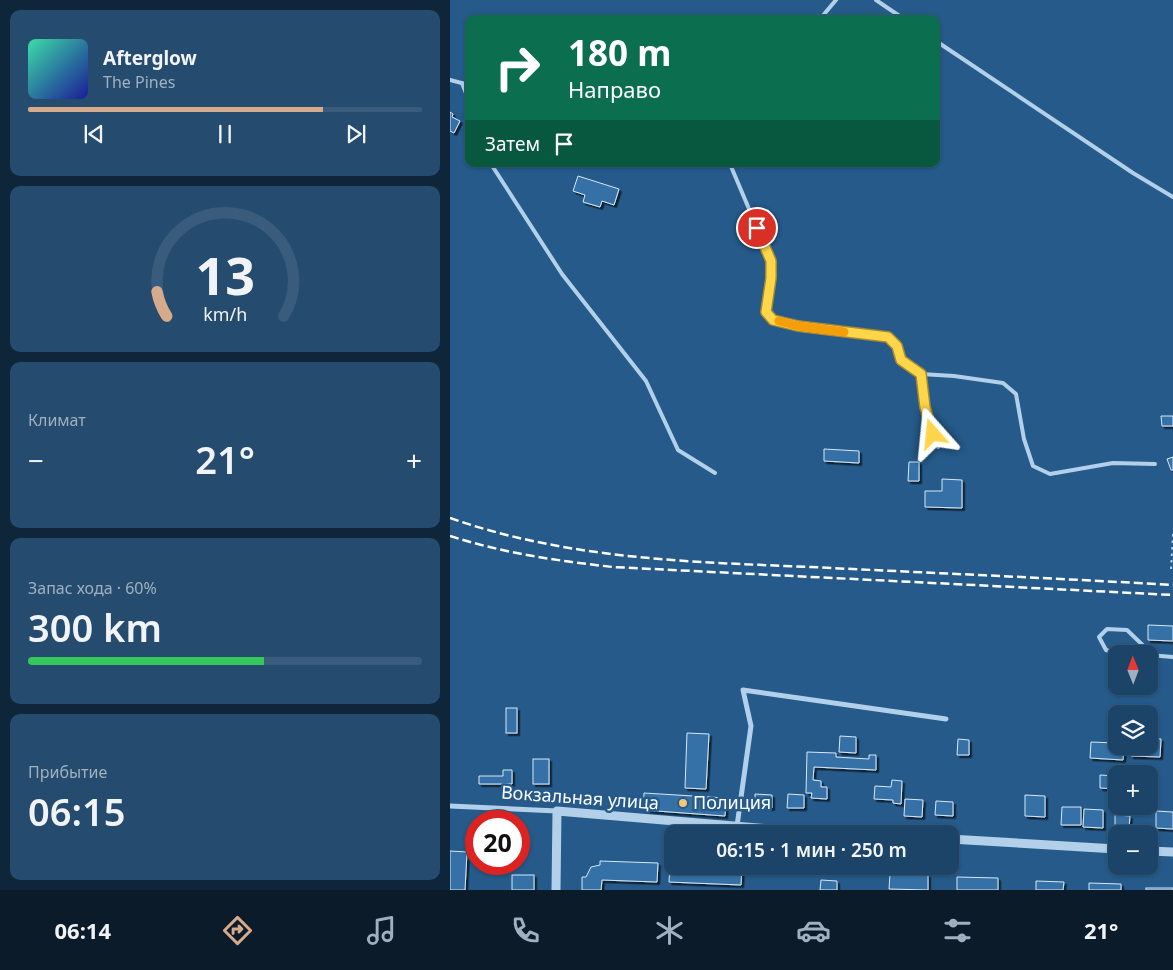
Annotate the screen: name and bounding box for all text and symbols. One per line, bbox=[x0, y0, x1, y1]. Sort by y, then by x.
text: 180 m bbox=[568, 29, 671, 76]
icon: right bbox=[485, 35, 550, 100]
text: Afterglow bbox=[103, 45, 197, 71]
text: The Pines bbox=[103, 71, 175, 93]
text: Направо bbox=[568, 74, 661, 104]
icon: previous bbox=[80, 120, 108, 148]
icon: pause bbox=[211, 120, 239, 148]
icon: next bbox=[342, 120, 370, 148]
icon: arrive bbox=[550, 130, 578, 158]
text: Затем bbox=[485, 131, 540, 157]
pin bbox=[736, 207, 778, 249]
icon: arrive bbox=[743, 214, 771, 242]
text: 13 bbox=[195, 239, 255, 310]
text: km/h bbox=[203, 302, 247, 326]
position arrow bbox=[906, 407, 958, 459]
text: Климат bbox=[28, 409, 86, 431]
text: 21° bbox=[195, 433, 255, 485]
text: − bbox=[28, 441, 44, 479]
text: + bbox=[406, 441, 422, 479]
text: Запас хода · 60% bbox=[28, 577, 157, 599]
text: 300 km bbox=[28, 601, 162, 653]
north arrow bbox=[1108, 645, 1158, 695]
map controls bbox=[1108, 645, 1158, 875]
button: layers bbox=[1108, 705, 1158, 755]
text: Прибытие bbox=[28, 761, 107, 783]
button: + bbox=[1108, 765, 1158, 815]
street label: Вокзальная улица bbox=[500, 780, 660, 814]
text: 06:15 bbox=[28, 785, 125, 837]
place label: Полиция bbox=[693, 790, 771, 814]
marker: Полиция bbox=[677, 797, 689, 809]
speed limit sign: 20 bbox=[465, 810, 530, 875]
button: − bbox=[1108, 825, 1158, 875]
text: 06:15 · 1 мин · 250 m bbox=[716, 837, 907, 863]
icon: directions bbox=[220, 913, 255, 948]
icon: music bbox=[364, 913, 399, 948]
icon: phone bbox=[508, 913, 543, 948]
icon: climate bbox=[652, 913, 687, 948]
icon: car bbox=[796, 913, 831, 948]
icon: filters bbox=[940, 913, 975, 948]
text: 06:14 bbox=[54, 915, 111, 945]
text: 21° bbox=[1084, 915, 1118, 945]

